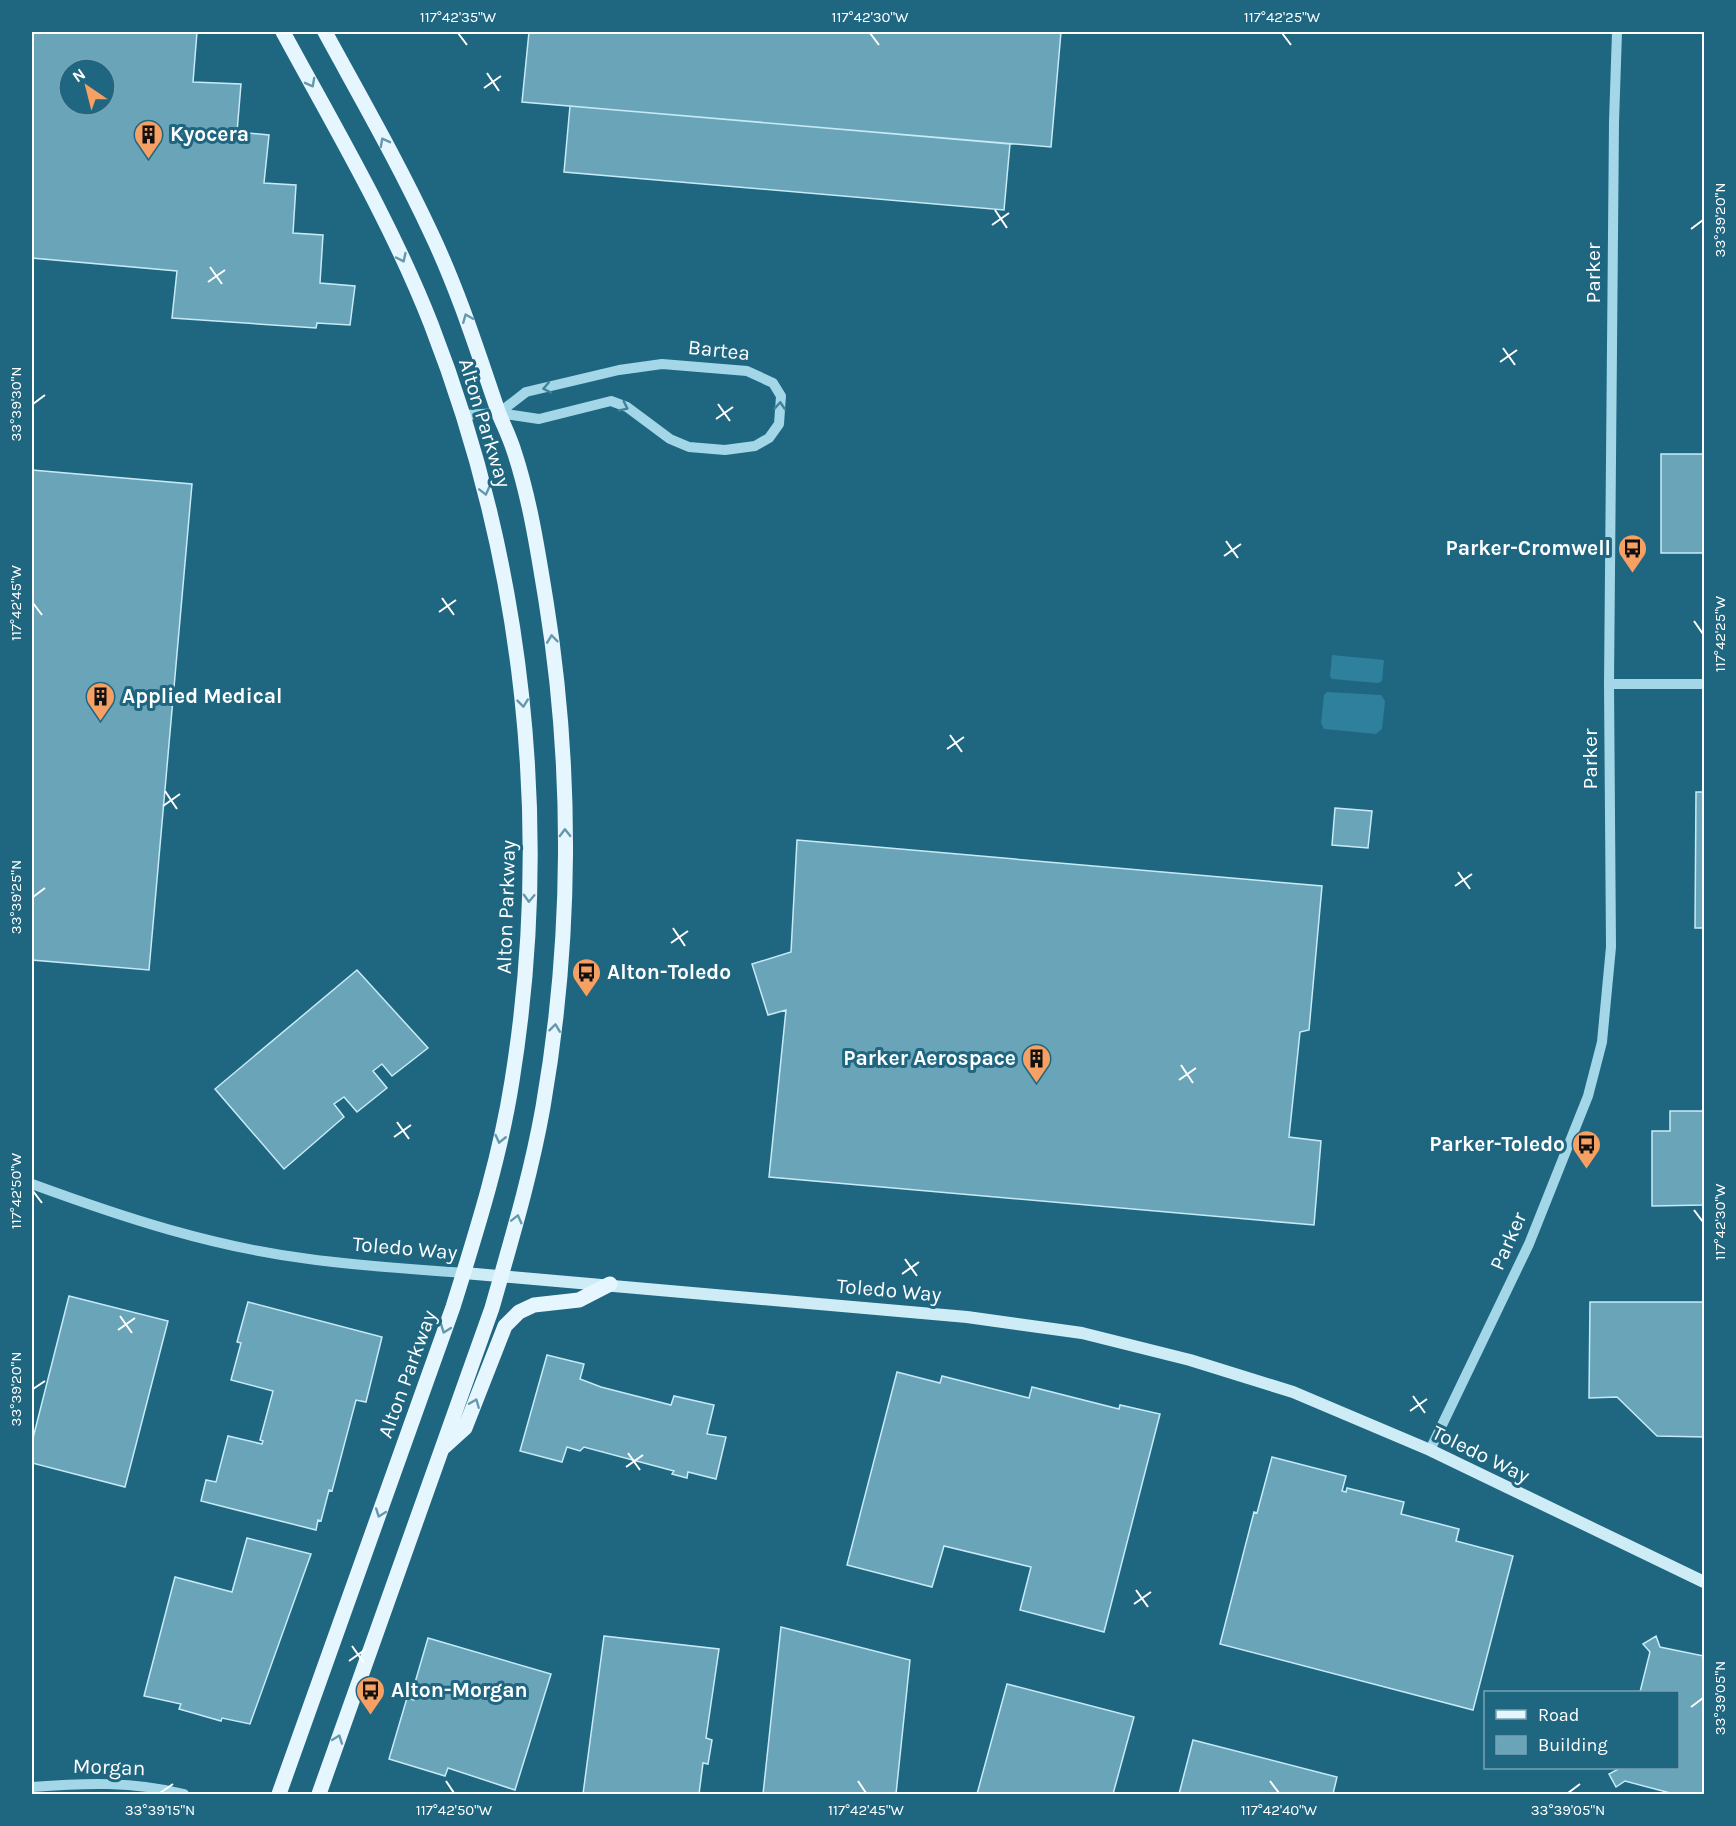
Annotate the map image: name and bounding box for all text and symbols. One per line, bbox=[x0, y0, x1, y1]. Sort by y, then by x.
text: 117°42'35"W bbox=[420, 8, 497, 26]
text: 117°42'30"W bbox=[832, 8, 909, 26]
text: 117°42'25"W bbox=[1244, 8, 1321, 26]
north arrow bbox=[57, 57, 117, 117]
text: N bbox=[69, 64, 89, 86]
one-way arrow bbox=[304, 77, 315, 87]
building icon: Kyocera bbox=[133, 118, 165, 160]
place label: Kyocera bbox=[170, 122, 249, 146]
one-way arrow bbox=[380, 138, 391, 148]
text: 33°39'20"N bbox=[1711, 183, 1729, 257]
street label: Parker bbox=[1581, 242, 1605, 303]
one-way arrow bbox=[394, 252, 406, 263]
one-way arrow bbox=[462, 313, 474, 324]
street label: Bartea bbox=[687, 335, 751, 365]
street label: Alton Parkway bbox=[454, 355, 516, 491]
text: 33°39'30"N bbox=[7, 367, 25, 442]
one-way arrow bbox=[542, 381, 552, 394]
one-way arrow bbox=[618, 399, 629, 411]
one-way arrow bbox=[774, 402, 787, 411]
one-way arrow bbox=[477, 486, 490, 496]
bus stop icon: Parker-Cromwell bbox=[1616, 532, 1648, 574]
place label: Parker-Cromwell bbox=[1445, 536, 1611, 560]
text: 117°42'45"W bbox=[7, 564, 25, 641]
text: 117°42'25"W bbox=[1711, 595, 1729, 672]
one-way arrow bbox=[546, 634, 558, 643]
building icon: Applied Medical bbox=[85, 680, 117, 722]
place label: Applied Medical bbox=[122, 684, 282, 708]
one-way arrow bbox=[516, 699, 528, 708]
street label: Parker bbox=[1578, 728, 1602, 789]
one-way arrow bbox=[559, 829, 571, 838]
street label: Alton Parkway bbox=[492, 839, 520, 974]
text: 33°39'25"N bbox=[7, 860, 25, 934]
one-way arrow bbox=[523, 894, 535, 903]
bus stop icon: Alton-Toledo bbox=[570, 956, 602, 998]
place label: Alton-Toledo bbox=[607, 960, 731, 984]
one-way arrow bbox=[548, 1023, 560, 1032]
building icon: Parker Aerospace bbox=[1021, 1042, 1053, 1084]
place label: Parker Aerospace bbox=[843, 1046, 1016, 1070]
bus stop icon: Parker-Toledo bbox=[1570, 1128, 1602, 1170]
place label: Parker-Toledo bbox=[1429, 1132, 1565, 1156]
one-way arrow bbox=[494, 1134, 507, 1144]
text: 117°42'50"W bbox=[7, 1152, 25, 1229]
text: 117°42'30"W bbox=[1711, 1183, 1729, 1260]
street label: Parker bbox=[1485, 1208, 1532, 1274]
one-way arrow bbox=[510, 1214, 523, 1224]
street label: Toledo Way bbox=[351, 1231, 459, 1265]
street label: Toledo Way bbox=[835, 1273, 943, 1307]
street label: Alton Parkway bbox=[373, 1307, 441, 1441]
one-way arrow bbox=[440, 1323, 453, 1334]
text: 33°39'20"N bbox=[7, 1352, 25, 1426]
one-way arrow bbox=[468, 1398, 480, 1409]
street label: Toledo Way bbox=[1428, 1420, 1534, 1488]
one-way arrow bbox=[375, 1506, 387, 1517]
text: 33°39'05"N bbox=[1711, 1661, 1729, 1735]
bus stop icon: Alton-Morgan bbox=[354, 1674, 386, 1716]
place label: Alton-Morgan bbox=[391, 1678, 528, 1702]
legend bbox=[1484, 1691, 1679, 1769]
text: Road bbox=[1538, 1704, 1579, 1726]
text: Building bbox=[1538, 1734, 1608, 1756]
one-way arrow bbox=[331, 1735, 344, 1745]
street label: Morgan bbox=[72, 1754, 146, 1780]
text: 33°39'15"N bbox=[125, 1801, 195, 1819]
text: 117°42'50"W bbox=[416, 1801, 493, 1819]
text: 117°42'45"W bbox=[828, 1801, 905, 1819]
text: 117°42'40"W bbox=[1241, 1801, 1318, 1819]
text: 33°39'05"N bbox=[1531, 1801, 1605, 1819]

